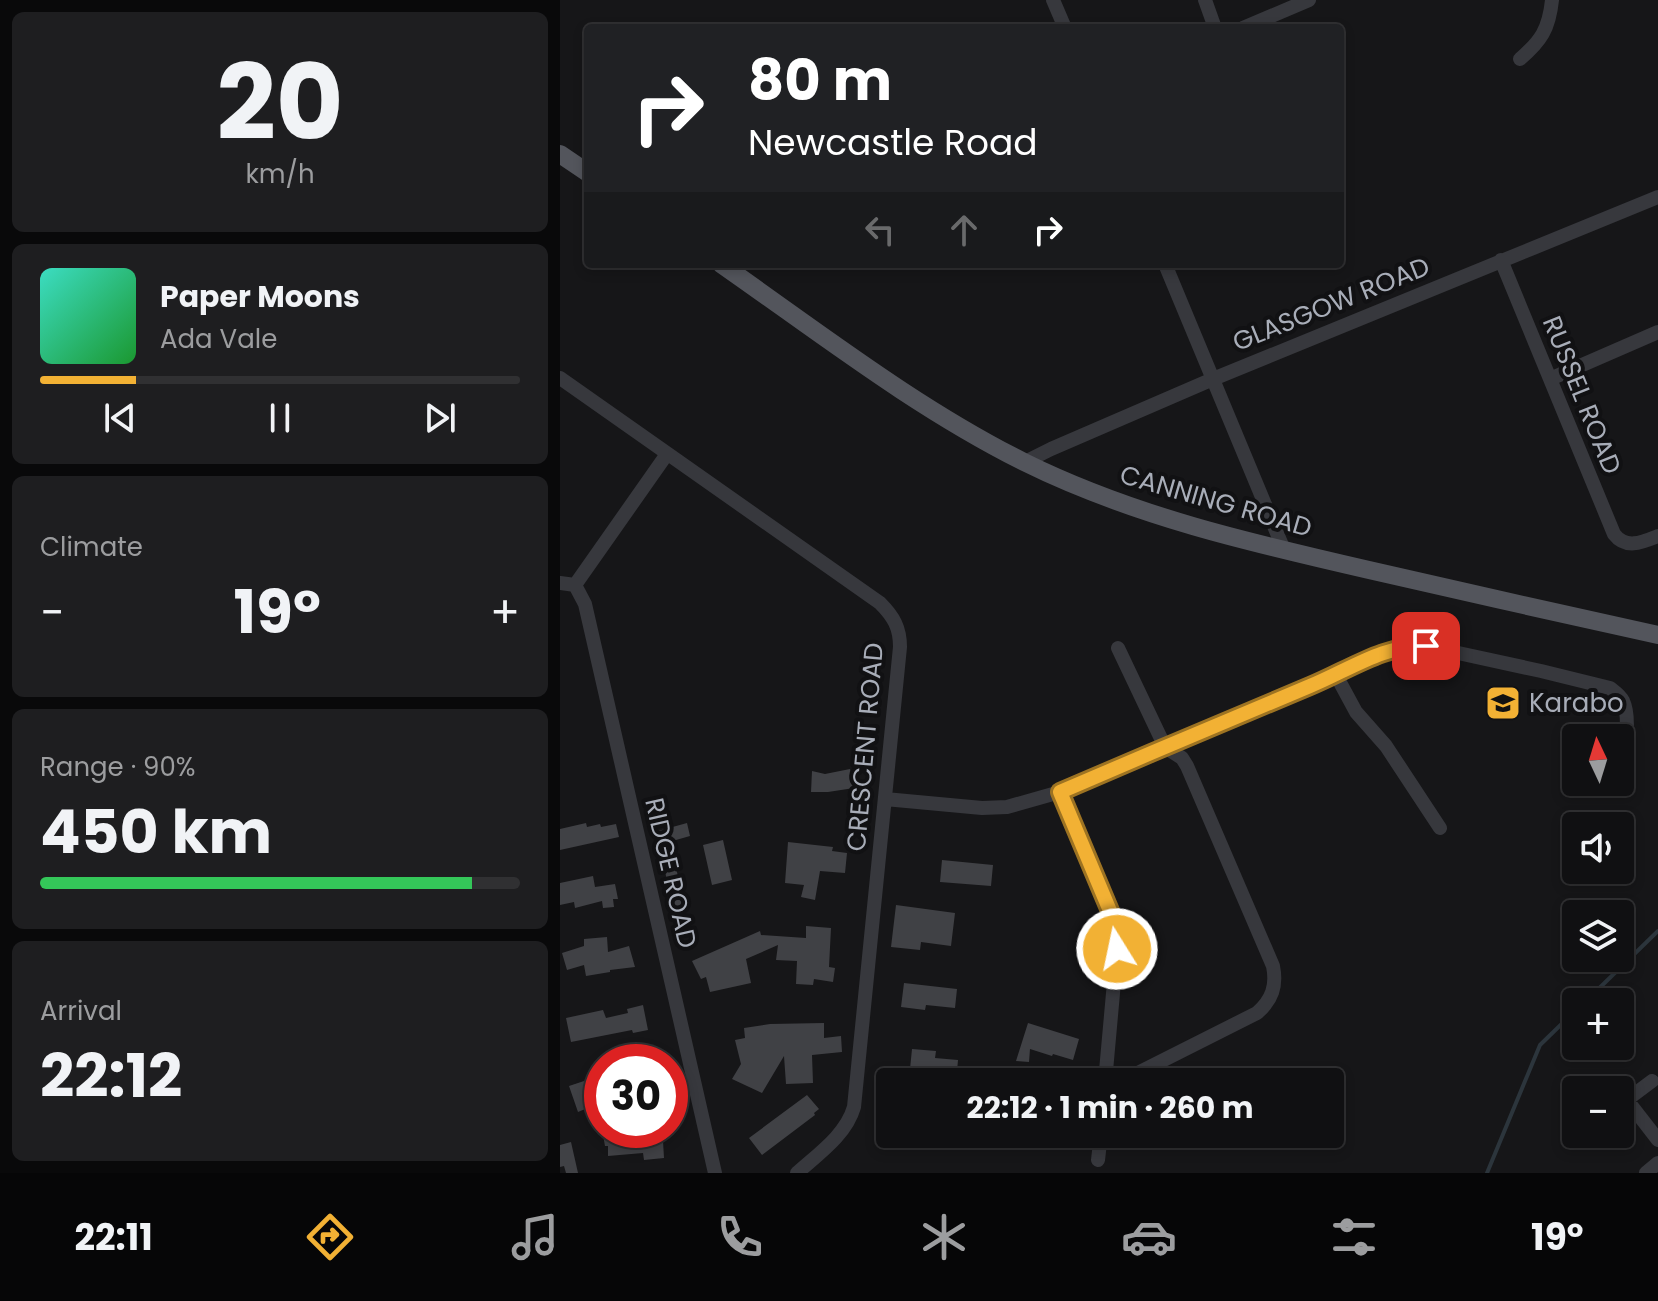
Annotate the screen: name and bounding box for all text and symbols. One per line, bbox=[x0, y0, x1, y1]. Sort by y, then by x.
text: 20 bbox=[216, 30, 344, 175]
text: 80 m bbox=[748, 41, 892, 120]
icon: right bbox=[616, 56, 720, 160]
text: Newcastle Road bbox=[748, 117, 1038, 168]
text: km/h bbox=[245, 156, 315, 192]
icon: left bbox=[858, 208, 902, 252]
icon: ahead bbox=[942, 208, 986, 252]
icon: right bbox=[1026, 208, 1070, 252]
street label: GLASGOW ROAD bbox=[1227, 248, 1435, 360]
text: Paper Moons bbox=[160, 275, 360, 318]
street label: RUSSEL ROAD bbox=[1534, 311, 1630, 479]
text: Ada Vale bbox=[160, 321, 277, 357]
icon: previous bbox=[98, 396, 142, 440]
icon: pause bbox=[258, 396, 302, 440]
icon: next bbox=[418, 396, 462, 440]
street label: CANNING ROAD bbox=[1116, 456, 1316, 546]
text: Climate bbox=[40, 529, 143, 565]
text: 19° bbox=[233, 570, 321, 654]
text: − bbox=[40, 582, 64, 643]
text: + bbox=[490, 582, 520, 643]
pin bbox=[1392, 612, 1460, 680]
icon: arrive bbox=[1404, 624, 1448, 668]
street label: CRESCENT ROAD bbox=[838, 641, 892, 853]
school or university icon: Karabo bbox=[1484, 684, 1522, 722]
place label: Karabo bbox=[1529, 685, 1624, 721]
north arrow bbox=[1562, 724, 1634, 796]
map controls bbox=[1562, 724, 1634, 1148]
text: Range · 90% bbox=[40, 749, 196, 785]
text: 450 km bbox=[40, 790, 272, 874]
street label: RIDGE ROAD bbox=[636, 794, 706, 952]
button: sound bbox=[1562, 812, 1634, 884]
button: layers bbox=[1562, 900, 1634, 972]
position arrow bbox=[1075, 907, 1159, 991]
button: + bbox=[1562, 988, 1634, 1060]
text: Arrival bbox=[40, 993, 122, 1029]
text: 22:12 bbox=[40, 1034, 182, 1118]
speed limit sign: 30 bbox=[584, 1044, 688, 1148]
button: − bbox=[1562, 1076, 1634, 1148]
text: 22:12 · 1 min · 260 m bbox=[967, 1086, 1253, 1129]
icon: directions bbox=[302, 1209, 358, 1265]
icon: music bbox=[507, 1209, 563, 1265]
icon: phone bbox=[712, 1209, 768, 1265]
icon: climate bbox=[916, 1209, 972, 1265]
icon: car bbox=[1121, 1209, 1177, 1265]
icon: filters bbox=[1326, 1209, 1382, 1265]
text: 22:11 bbox=[74, 1212, 153, 1263]
text: 19° bbox=[1531, 1212, 1583, 1263]

